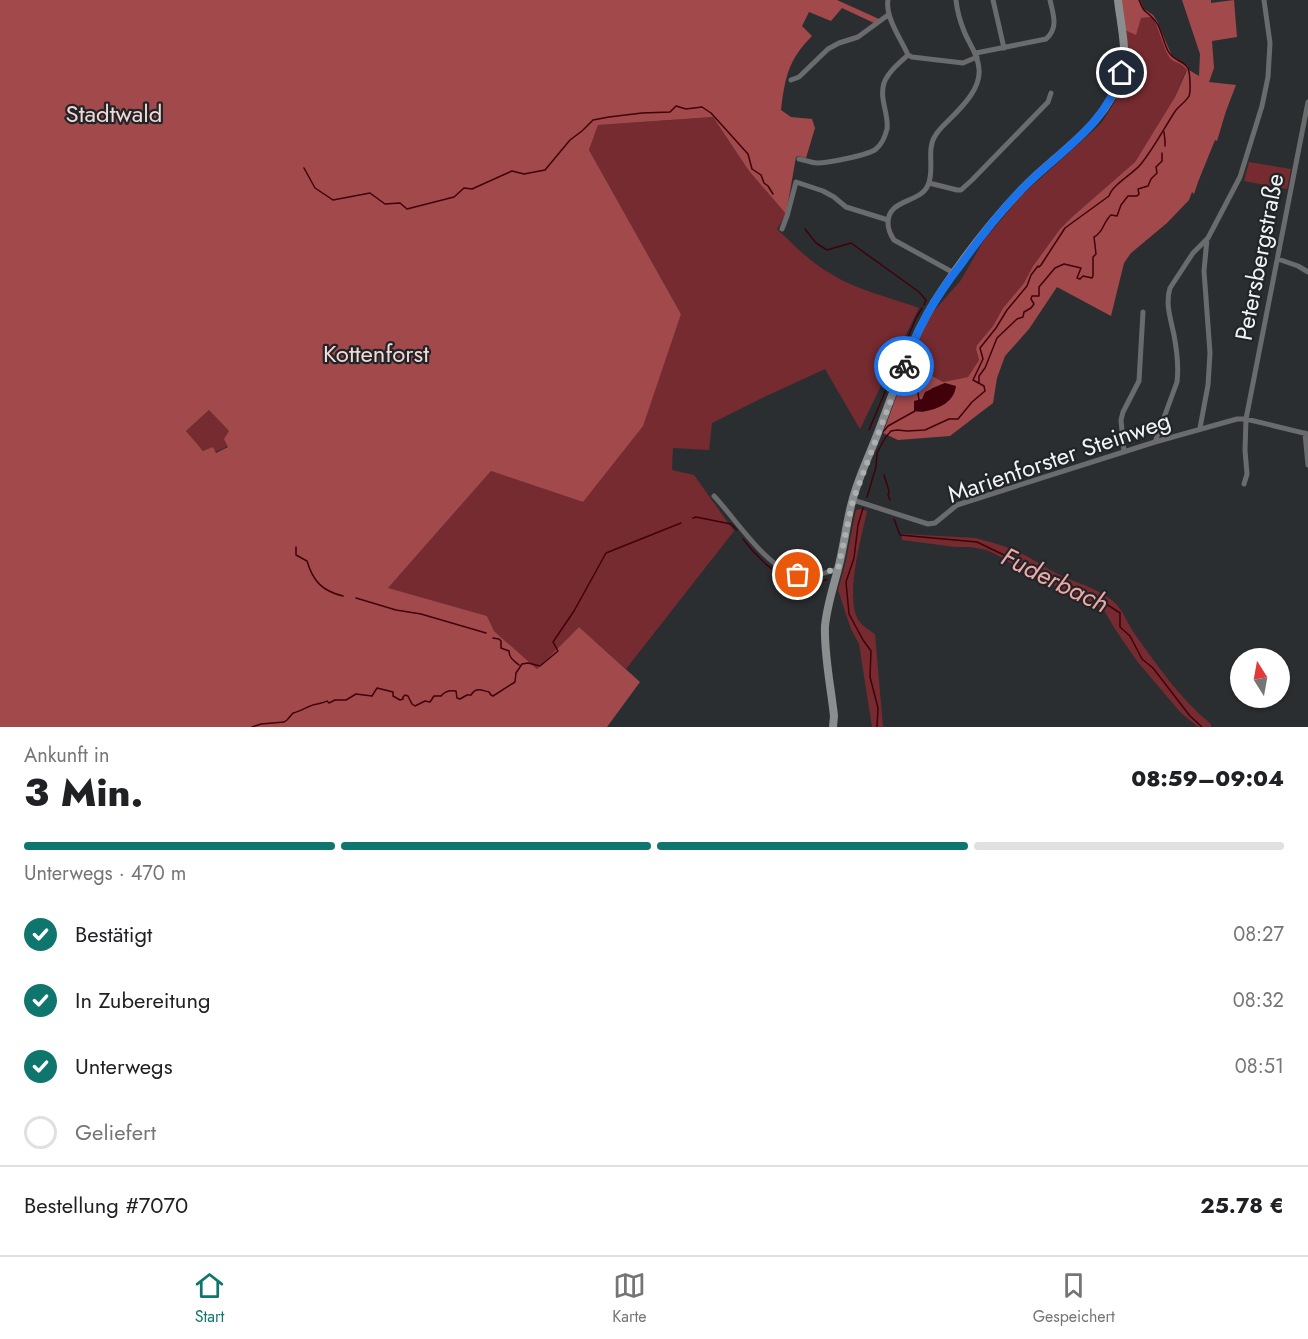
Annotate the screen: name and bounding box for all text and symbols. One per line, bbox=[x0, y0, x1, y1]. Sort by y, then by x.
pin bbox=[1096, 47, 1147, 98]
icon: home bbox=[1105, 56, 1138, 89]
park label: Stadtwald bbox=[66, 96, 162, 131]
street label: Petersbergstraße bbox=[1226, 170, 1292, 344]
park label: Kottenforst bbox=[323, 336, 429, 371]
courier bbox=[874, 336, 934, 396]
icon: bike bbox=[888, 350, 921, 383]
street label: Marienforster Steinweg bbox=[943, 402, 1175, 512]
water label: Fuderbach bbox=[995, 538, 1115, 622]
pin bbox=[772, 549, 823, 600]
icon: bag bbox=[781, 558, 814, 591]
north arrow bbox=[1230, 648, 1290, 708]
map controls bbox=[1230, 648, 1290, 708]
text: Ankunft in bbox=[24, 741, 110, 770]
text: 08:59–09:04 bbox=[1131, 762, 1284, 794]
text: 3 Min. bbox=[24, 764, 143, 821]
text: Unterwegs · 470 m bbox=[24, 859, 186, 888]
icon: check bbox=[24, 918, 57, 951]
text: Bestätigt bbox=[75, 918, 152, 950]
text: 08:27 bbox=[1233, 920, 1284, 949]
icon: check bbox=[24, 984, 57, 1017]
text: In Zubereitung bbox=[75, 984, 210, 1016]
text: 08:32 bbox=[1233, 986, 1284, 1015]
icon: check bbox=[24, 1050, 57, 1083]
text: Unterwegs bbox=[75, 1050, 173, 1082]
text: 08:51 bbox=[1235, 1052, 1284, 1081]
text: Geliefert bbox=[75, 1116, 156, 1148]
text: Bestellung #7070 bbox=[24, 1189, 188, 1221]
text: 25.78 € bbox=[1200, 1189, 1284, 1221]
tab: Start bbox=[193, 1269, 226, 1328]
tab: Karte bbox=[612, 1269, 647, 1328]
tab: Gespeichert bbox=[1033, 1269, 1115, 1328]

